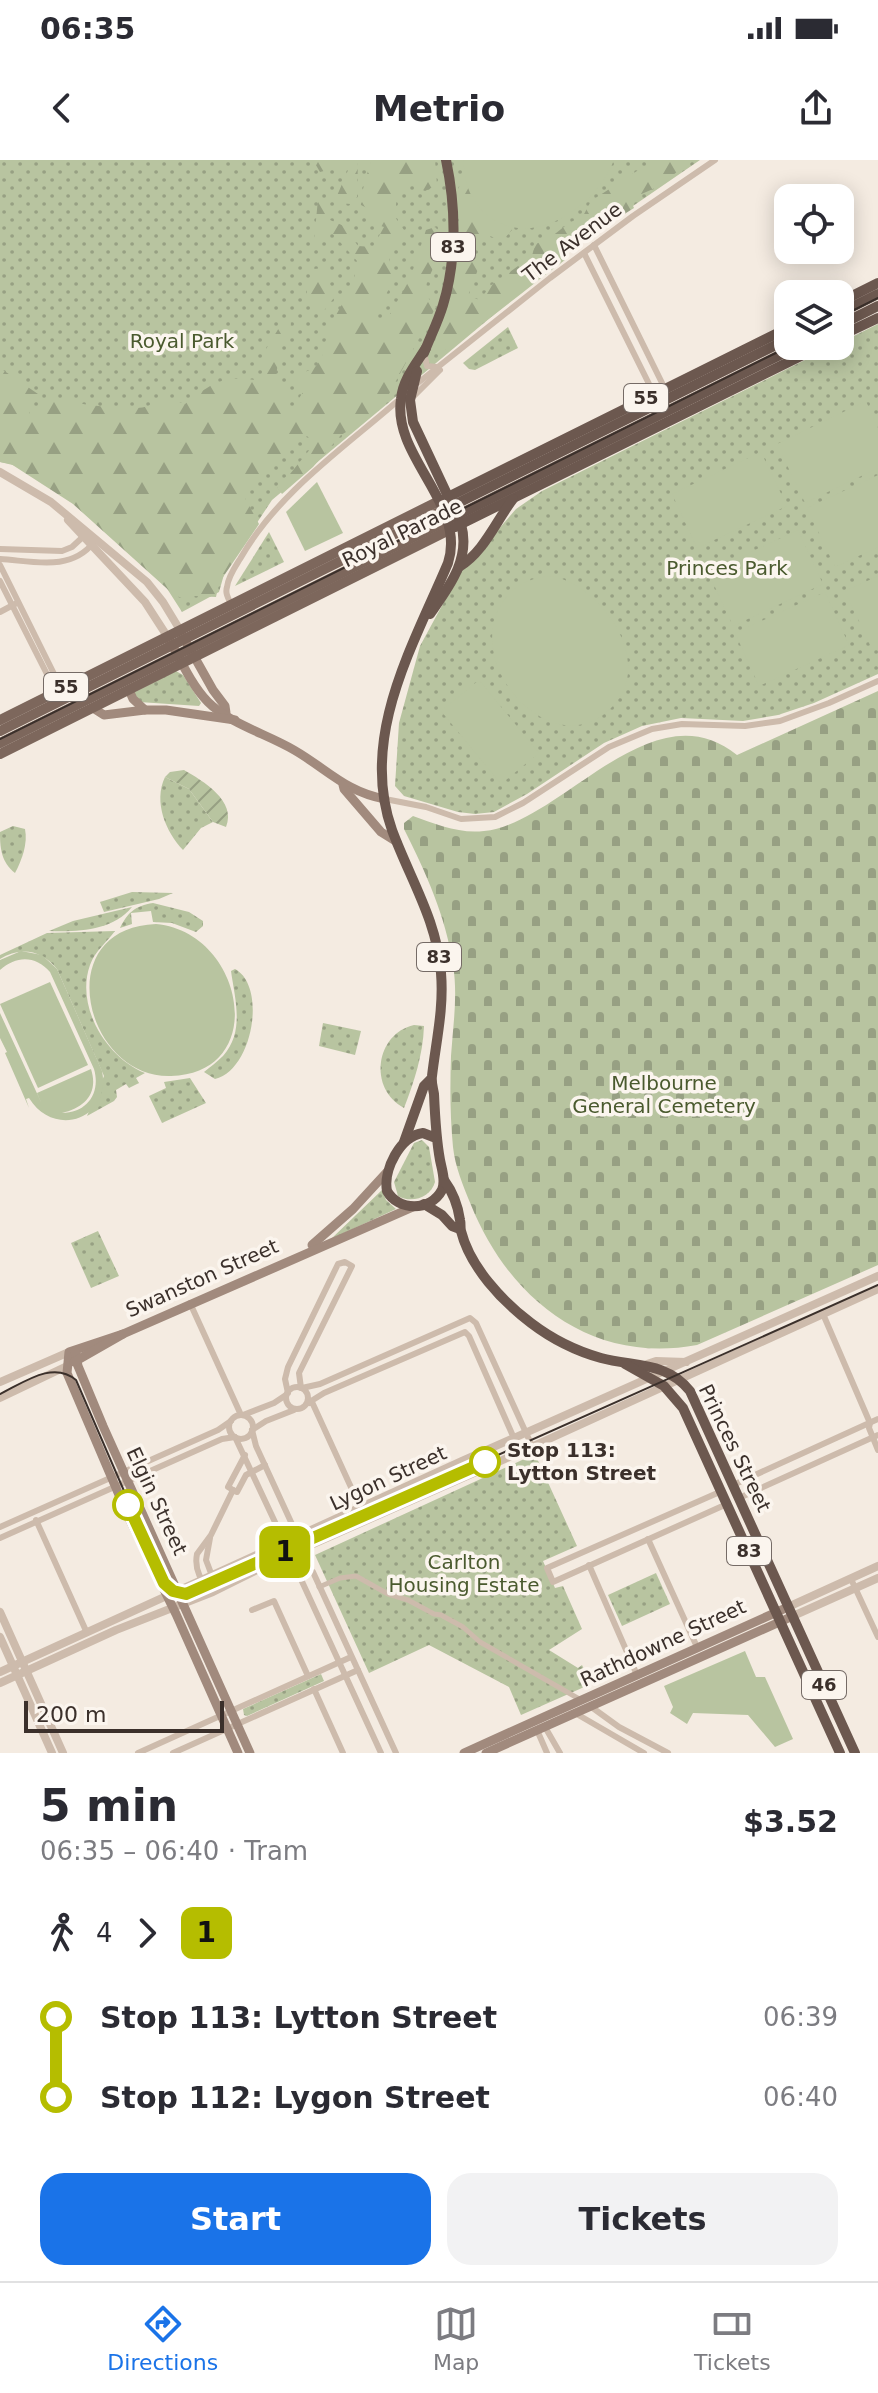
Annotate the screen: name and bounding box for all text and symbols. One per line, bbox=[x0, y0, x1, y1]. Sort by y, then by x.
text: 06:35 bbox=[40, 11, 136, 46]
icon: back bbox=[40, 86, 84, 130]
icon: share bbox=[794, 86, 838, 130]
text: Metrio bbox=[373, 88, 505, 129]
map controls bbox=[774, 184, 854, 360]
button: locate bbox=[774, 184, 854, 264]
street label: The Avenue bbox=[517, 197, 626, 288]
road number: 83 bbox=[431, 233, 475, 261]
button: layers bbox=[774, 280, 854, 360]
park label: Royal Park bbox=[130, 329, 235, 353]
road number: 55 bbox=[624, 384, 668, 412]
street label: Royal Parade bbox=[338, 494, 466, 572]
park label: Princes Park bbox=[666, 556, 788, 580]
road number: 55 bbox=[44, 673, 88, 701]
road number: 83 bbox=[417, 943, 461, 971]
park label: Melbourne General Cemetery bbox=[572, 1071, 756, 1118]
street label: Swanston Street bbox=[122, 1234, 282, 1322]
street label: Princes Street bbox=[694, 1380, 776, 1516]
place label: Stop 113: Lytton Street bbox=[507, 1438, 656, 1485]
street label: Lygon Street bbox=[326, 1440, 450, 1515]
street label: Elgin Street bbox=[122, 1443, 193, 1559]
marker: Stop 113: Lytton Street bbox=[470, 1447, 500, 1477]
unlabelled marker bbox=[113, 1490, 143, 1520]
line badge: 1 bbox=[259, 1526, 311, 1578]
text: 1 bbox=[275, 1535, 295, 1568]
road number: 83 bbox=[727, 1537, 771, 1565]
park label: Carlton Housing Estate bbox=[389, 1550, 539, 1597]
street label: Rathdowne Street bbox=[577, 1594, 750, 1692]
road number: 46 bbox=[802, 1671, 846, 1699]
scale bar bbox=[24, 1697, 224, 1733]
text: 200 m bbox=[36, 1702, 106, 1727]
text: 5 min bbox=[40, 1780, 178, 1831]
text: $3.52 bbox=[743, 1804, 838, 1839]
text: 06:35 – 06:40 · Tram bbox=[40, 1836, 308, 1866]
icon: walk bbox=[40, 1911, 84, 1955]
icon: forward bbox=[125, 1911, 169, 1955]
text: 1 bbox=[197, 1916, 216, 1949]
text: 4 bbox=[96, 1918, 113, 1948]
text: Stop 113: Lytton Street bbox=[100, 2000, 497, 2035]
text: 06:39 bbox=[763, 2002, 838, 2032]
text: Stop 112: Lygon Street bbox=[100, 2080, 490, 2115]
text: 06:40 bbox=[763, 2082, 838, 2112]
button: Start bbox=[40, 2173, 431, 2265]
button: Tickets bbox=[447, 2173, 838, 2265]
tab: Directions bbox=[107, 2302, 218, 2375]
tab: Map bbox=[433, 2302, 479, 2375]
tab: Tickets bbox=[694, 2302, 771, 2375]

